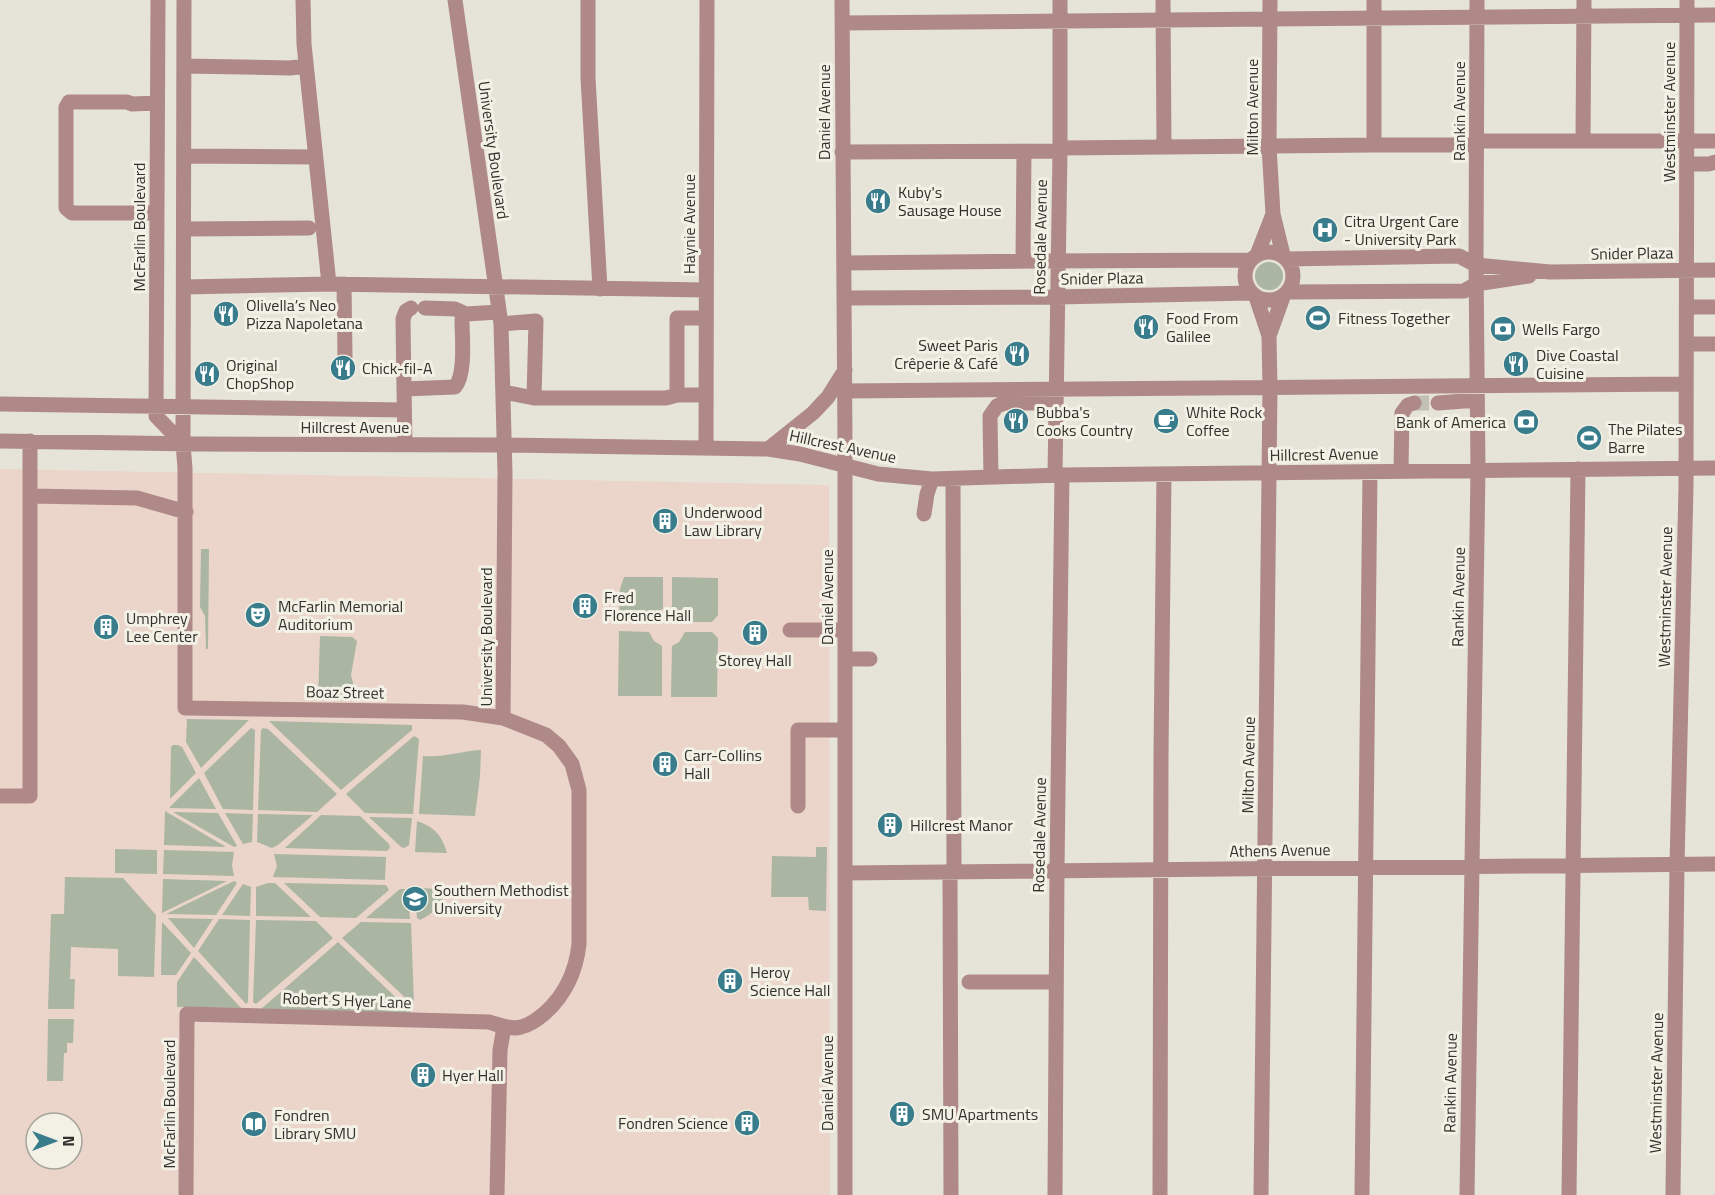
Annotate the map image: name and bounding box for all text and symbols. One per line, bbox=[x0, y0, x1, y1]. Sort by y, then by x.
street label: Westminster Avenue bbox=[1657, 42, 1681, 182]
street label: Milton Avenue bbox=[1240, 59, 1264, 155]
street label: Rankin Avenue bbox=[1447, 61, 1471, 161]
street label: Daniel Avenue bbox=[812, 64, 836, 160]
street label: University Boulevard bbox=[472, 79, 516, 221]
street label: McFarlin Boulevard bbox=[127, 163, 151, 291]
street label: Haynie Avenue bbox=[677, 174, 701, 274]
street label: Rosedale Avenue bbox=[1027, 179, 1053, 295]
place label: Kuby's Sausage House bbox=[898, 180, 1002, 222]
restaurant icon: Kuby's Sausage House bbox=[863, 186, 893, 216]
place label: Citra Urgent Care - University Park bbox=[1344, 209, 1459, 251]
hospital icon: Citra Urgent Care - University Park bbox=[1310, 215, 1340, 245]
street label: Snider Plaza bbox=[1590, 240, 1674, 266]
street label: Snider Plaza bbox=[1060, 265, 1144, 291]
place label: Olivella’s Neo Pizza Napoletana bbox=[246, 293, 363, 335]
restaurant icon: Olivella’s Neo Pizza Napoletana bbox=[211, 299, 241, 329]
sports icon: Fitness Together bbox=[1303, 303, 1333, 333]
place label: Food From Galilee bbox=[1166, 306, 1238, 348]
place label: Fitness Together bbox=[1338, 306, 1451, 330]
restaurant icon: Food From Galilee bbox=[1131, 312, 1161, 342]
bank icon: Wells Fargo bbox=[1488, 314, 1518, 344]
place label: Wells Fargo bbox=[1522, 317, 1600, 341]
place label: Sweet Paris Crêperie & Café bbox=[894, 333, 998, 375]
restaurant icon: Sweet Paris Crêperie & Café bbox=[1002, 339, 1032, 369]
place label: Dive Coastal Cuisine bbox=[1536, 343, 1619, 385]
restaurant icon: Dive Coastal Cuisine bbox=[1501, 349, 1531, 379]
place label: Original ChopShop bbox=[226, 353, 294, 395]
restaurant icon: Chick-fil-A bbox=[328, 353, 358, 383]
place label: Chick-fil-A bbox=[362, 356, 433, 380]
restaurant icon: Original ChopShop bbox=[192, 359, 222, 389]
place label: Bubba's Cooks Country bbox=[1036, 400, 1133, 442]
place label: White Rock Coffee bbox=[1186, 400, 1263, 442]
restaurant icon: Bubba's Cooks Country bbox=[1001, 406, 1031, 436]
cafe icon: White Rock Coffee bbox=[1151, 406, 1181, 436]
bank icon: Bank of America bbox=[1511, 407, 1541, 437]
place label: Bank of America bbox=[1396, 410, 1506, 434]
street label: Hillcrest Avenue bbox=[301, 415, 409, 439]
place label: The Pilates Barre bbox=[1608, 417, 1682, 459]
street label: Hillcrest Avenue bbox=[787, 423, 899, 469]
sports icon: The Pilates Barre bbox=[1574, 423, 1604, 453]
street label: Hillcrest Avenue bbox=[1269, 441, 1379, 467]
place label: Underwood Law Library bbox=[684, 500, 762, 542]
building icon: Underwood Law Library bbox=[650, 506, 680, 536]
street label: Westminster Avenue bbox=[1652, 526, 1678, 668]
street label: Rankin Avenue bbox=[1445, 547, 1471, 647]
street label: Daniel Avenue bbox=[815, 549, 839, 645]
street label: University Boulevard bbox=[474, 567, 498, 707]
place label: Fred Florence Hall bbox=[604, 585, 691, 627]
building icon: Fred Florence Hall bbox=[570, 591, 600, 621]
place label: McFarlin Memorial Auditorium bbox=[278, 594, 403, 636]
theatre icon: McFarlin Memorial Auditorium bbox=[243, 600, 273, 630]
place label: Umphrey Lee Center bbox=[126, 606, 198, 648]
building icon: Umphrey Lee Center bbox=[91, 612, 121, 642]
building icon: Storey Hall bbox=[740, 618, 770, 648]
place label: Storey Hall bbox=[718, 648, 792, 672]
street label: Boaz Street bbox=[306, 679, 385, 705]
street label: Milton Avenue bbox=[1235, 716, 1261, 814]
place label: Carr-Collins Hall bbox=[684, 743, 762, 785]
building icon: Carr-Collins Hall bbox=[650, 749, 680, 779]
street label: Rosedale Avenue bbox=[1026, 777, 1052, 893]
building icon: Hillcrest Manor bbox=[875, 810, 905, 840]
place label: Hillcrest Manor bbox=[910, 813, 1013, 837]
street label: Athens Avenue bbox=[1229, 837, 1331, 863]
place label: Southern Methodist University bbox=[434, 878, 569, 920]
school or university icon: Southern Methodist University bbox=[400, 884, 430, 914]
place label: Heroy Science Hall bbox=[750, 960, 831, 1002]
building icon: Heroy Science Hall bbox=[715, 966, 745, 996]
street label: Robert S Hyer Lane bbox=[282, 986, 412, 1014]
street label: Westminster Avenue bbox=[1643, 1012, 1669, 1154]
street label: Rankin Avenue bbox=[1437, 1033, 1463, 1133]
street label: Daniel Avenue bbox=[815, 1035, 839, 1131]
street label: McFarlin Boulevard bbox=[157, 1040, 181, 1168]
building icon: Hyer Hall bbox=[408, 1060, 438, 1090]
place label: Hyer Hall bbox=[442, 1063, 504, 1087]
building icon: SMU Apartments bbox=[887, 1099, 917, 1129]
place label: SMU Apartments bbox=[922, 1102, 1038, 1126]
place label: Fondren Library SMU bbox=[274, 1103, 356, 1145]
building icon: Fondren Science bbox=[732, 1108, 762, 1138]
library icon: Fondren Library SMU bbox=[239, 1109, 269, 1139]
north arrow bbox=[24, 1111, 84, 1171]
place label: Fondren Science bbox=[618, 1111, 728, 1135]
text: N bbox=[57, 1135, 81, 1147]

